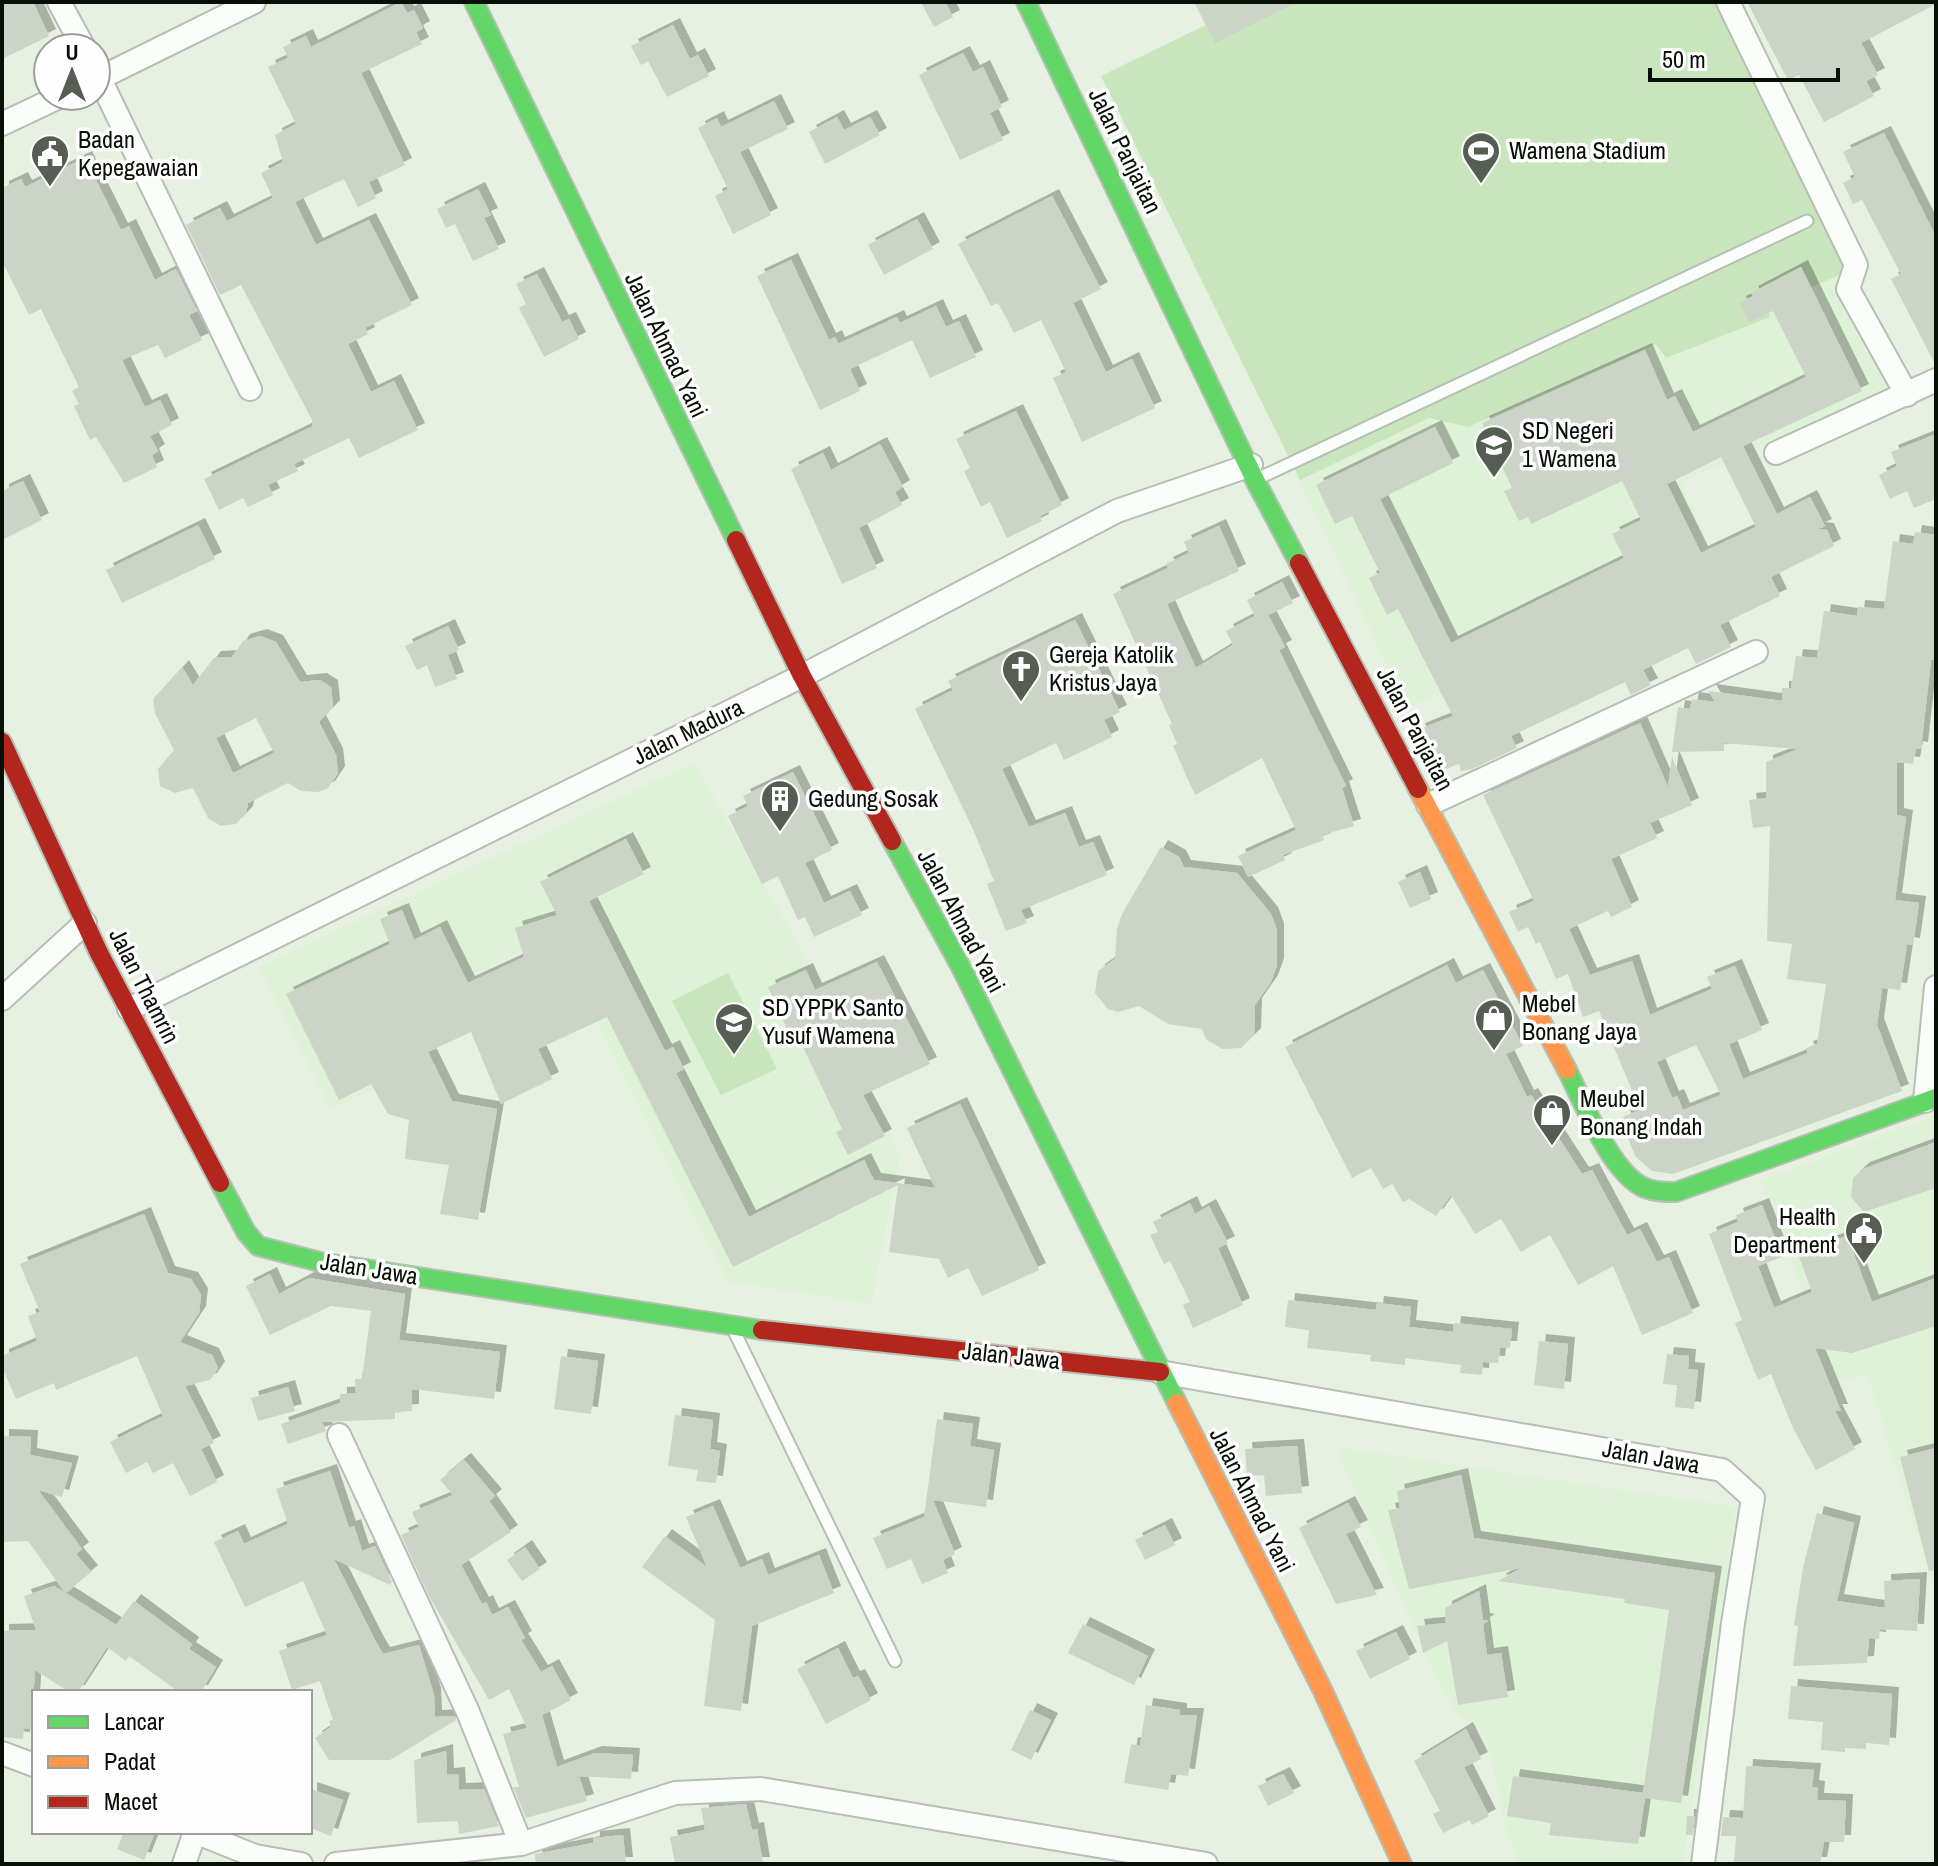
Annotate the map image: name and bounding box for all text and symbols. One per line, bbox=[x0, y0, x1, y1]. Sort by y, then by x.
north arrow bbox=[32, 32, 112, 112]
scale bar bbox=[1650, 32, 1838, 82]
text: U bbox=[65, 37, 79, 67]
text: 50 m bbox=[1662, 43, 1706, 75]
street label: Jalan Panjaitan bbox=[1082, 83, 1170, 219]
place label: Badan Kepegawaian bbox=[78, 123, 198, 183]
sports icon: Wamena Stadium bbox=[1460, 130, 1502, 185]
public building icon: Badan Kepegawaian bbox=[29, 133, 71, 188]
place label: Wamena Stadium bbox=[1509, 134, 1666, 166]
street label: Jalan Ahmad Yani bbox=[618, 267, 716, 423]
place label: SD Negeri 1 Wamena bbox=[1522, 414, 1616, 474]
school or university icon: SD Negeri 1 Wamena bbox=[1473, 424, 1515, 479]
place label: Gereja Katolik Kristus Jaya bbox=[1049, 638, 1174, 698]
church icon: Gereja Katolik Kristus Jaya bbox=[1000, 648, 1042, 703]
street label: Jalan Panjaitan bbox=[1370, 661, 1462, 796]
street label: Jalan Madura bbox=[627, 691, 748, 772]
building icon: Gedung Sosak bbox=[759, 778, 801, 833]
place label: Gedung Sosak bbox=[808, 782, 938, 814]
street label: Jalan Ahmad Yani bbox=[911, 843, 1013, 998]
street label: Jalan Thamrin bbox=[102, 922, 188, 1049]
place label: Mebel Bonang Jaya bbox=[1522, 987, 1637, 1047]
place label: SD YPPK Santo Yusuf Wamena bbox=[762, 991, 904, 1051]
shop icon: Mebel Bonang Jaya bbox=[1473, 997, 1515, 1052]
school or university icon: SD YPPK Santo Yusuf Wamena bbox=[713, 1001, 755, 1056]
place label: Meubel Bonang Indah bbox=[1580, 1082, 1703, 1142]
shop icon: Meubel Bonang Indah bbox=[1531, 1092, 1573, 1147]
place label: Health Department bbox=[1733, 1200, 1837, 1260]
public building icon: Health Department bbox=[1843, 1210, 1885, 1265]
street label: Jalan Jawa bbox=[318, 1245, 420, 1292]
street label: Jalan Jawa bbox=[960, 1334, 1062, 1376]
street label: Jalan Ahmad Yani bbox=[1203, 1422, 1303, 1577]
street label: Jalan Jawa bbox=[1600, 1432, 1702, 1480]
legend bbox=[32, 1690, 312, 1834]
text: Lancar bbox=[104, 1705, 165, 1737]
text: Padat bbox=[104, 1745, 156, 1777]
text: Macet bbox=[104, 1785, 158, 1817]

